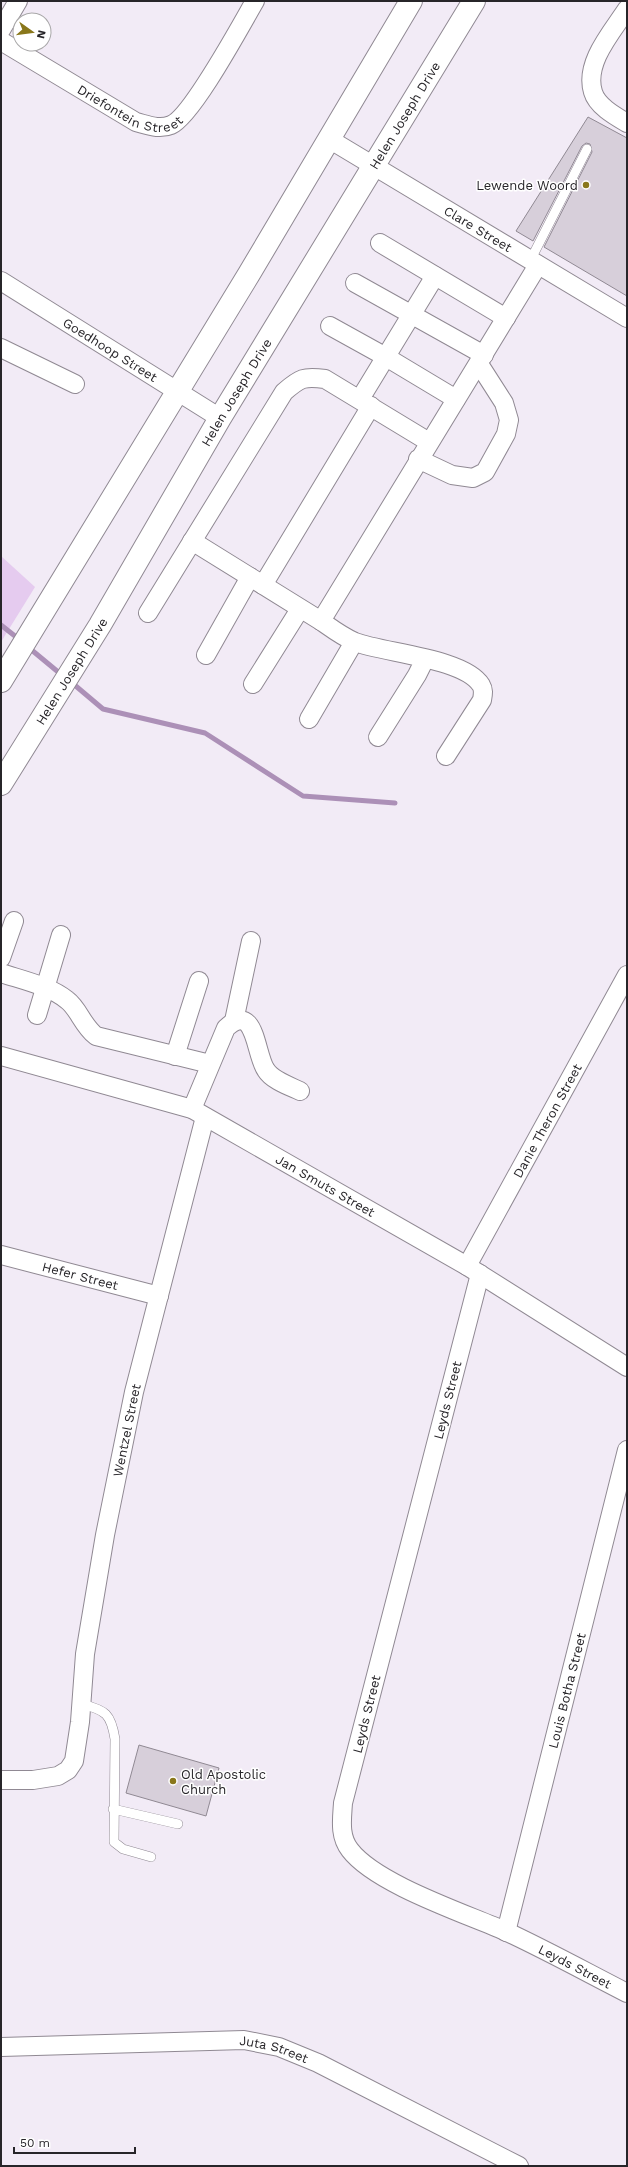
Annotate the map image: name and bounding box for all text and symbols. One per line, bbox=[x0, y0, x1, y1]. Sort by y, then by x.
north arrow bbox=[12, 12, 52, 52]
text: N bbox=[34, 29, 49, 40]
street label: Helen Joseph Drive bbox=[366, 59, 443, 172]
street label: Driefontein Street bbox=[75, 82, 186, 135]
place label: Lewende Woord bbox=[476, 178, 578, 193]
marker: Lewende Woord bbox=[581, 180, 591, 190]
street label: Clare Street bbox=[441, 203, 515, 255]
street label: Goedhoop Street bbox=[60, 315, 160, 385]
street label: Helen Joseph Drive bbox=[198, 336, 275, 449]
street label: Helen Joseph Drive bbox=[33, 615, 111, 728]
street label: Danie Theron Street bbox=[510, 1061, 585, 1180]
street label: Jan Smuts Street bbox=[273, 1151, 378, 1220]
street label: Hefer Street bbox=[41, 1259, 120, 1293]
street label: Leyds Street bbox=[431, 1359, 465, 1441]
street label: Wentzel Street bbox=[110, 1382, 144, 1478]
street label: Louis Botha Street bbox=[545, 1631, 589, 1750]
street label: Leyds Street bbox=[350, 1673, 384, 1755]
place label: Old Apostolic Church bbox=[181, 1767, 266, 1797]
marker: Old Apostolic Church bbox=[168, 1776, 178, 1786]
street label: Leyds Street bbox=[536, 1941, 614, 1992]
street label: Juta Street bbox=[239, 2033, 311, 2066]
scale bar bbox=[14, 2129, 135, 2155]
text: 50 m bbox=[20, 2136, 50, 2150]

